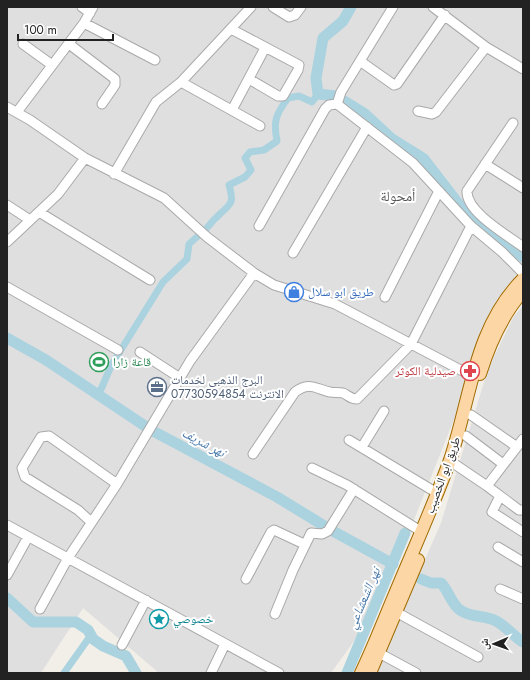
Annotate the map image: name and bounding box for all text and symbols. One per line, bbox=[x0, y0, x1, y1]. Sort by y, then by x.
scale bar bbox=[18, 16, 113, 42]
text: 100 m bbox=[24, 21, 57, 39]
district label: أمحولة bbox=[381, 186, 415, 206]
shop icon: طريق ابو سلال bbox=[283, 281, 305, 303]
place label: طريق ابو سلال bbox=[308, 283, 374, 301]
sports icon: قاعة زارا bbox=[88, 351, 110, 373]
place label: قاعة زارا bbox=[113, 353, 151, 371]
pharmacy icon: صيدلية الكوثر bbox=[459, 360, 481, 382]
place label: صيدلية الكوثر bbox=[394, 362, 456, 380]
place label: البرج الذهبي لخدمات الانترنت 07730594854 bbox=[171, 371, 284, 403]
office icon: البرج الذهبي لخدمات الانترنت 07730594854 bbox=[146, 376, 168, 398]
water label: نهر شريف bbox=[179, 423, 231, 463]
street label: طريق ابو الخصيب bbox=[421, 434, 465, 516]
water label: نهر الشعشاعي bbox=[342, 563, 387, 632]
place icon: خصوصي bbox=[148, 608, 170, 630]
place label: خصوصي bbox=[173, 610, 214, 629]
north arrow bbox=[474, 624, 514, 664]
text: ش bbox=[476, 638, 492, 650]

